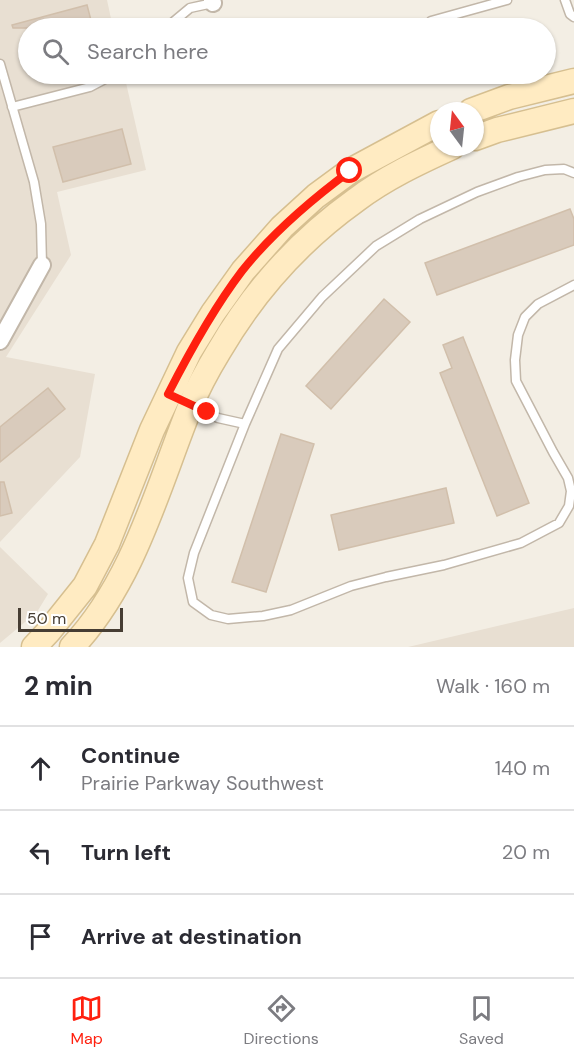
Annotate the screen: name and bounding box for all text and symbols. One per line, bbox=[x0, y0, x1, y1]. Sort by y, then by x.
search box bbox=[18, 18, 556, 84]
icon: search bbox=[39, 35, 72, 68]
text: Search here bbox=[87, 37, 208, 66]
north arrow bbox=[430, 102, 484, 156]
route start bbox=[336, 157, 362, 183]
route end bbox=[193, 398, 219, 424]
scale bar bbox=[18, 605, 123, 632]
text: 50 m bbox=[27, 608, 66, 629]
text: 2 min bbox=[24, 669, 93, 703]
text: Walk · 160 m bbox=[436, 673, 550, 699]
text: Continue bbox=[81, 741, 180, 770]
icon: ahead bbox=[24, 752, 57, 785]
text: 140 m bbox=[495, 755, 550, 781]
text: Prairie Parkway Southwest bbox=[81, 770, 324, 796]
icon: left bbox=[24, 836, 57, 869]
text: Turn left bbox=[81, 838, 171, 867]
text: 20 m bbox=[502, 839, 550, 865]
icon: arrive bbox=[24, 920, 57, 953]
text: Arrive at destination bbox=[81, 922, 302, 951]
tab: Map bbox=[70, 992, 103, 1049]
tab: Directions bbox=[243, 992, 319, 1049]
tab: Saved bbox=[459, 992, 504, 1049]

